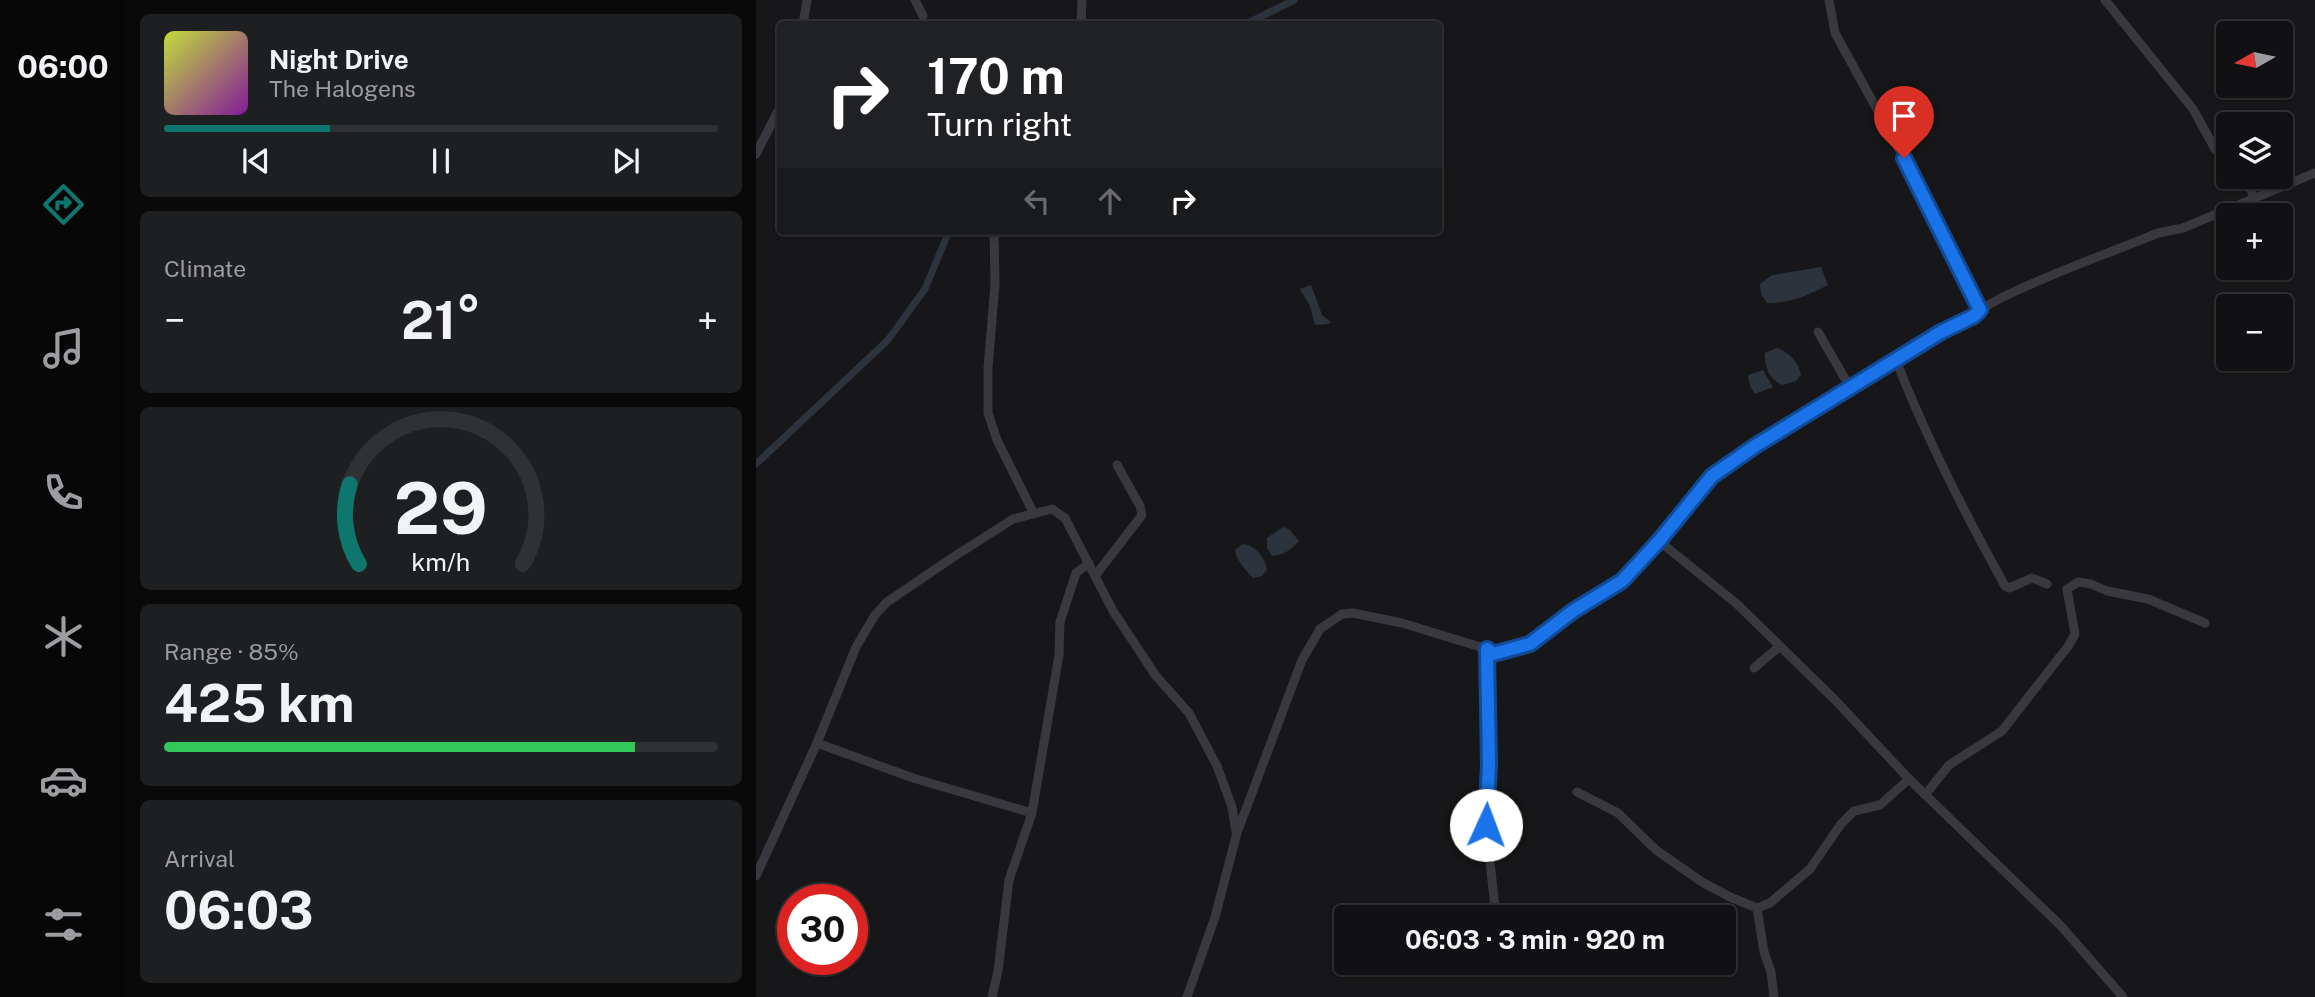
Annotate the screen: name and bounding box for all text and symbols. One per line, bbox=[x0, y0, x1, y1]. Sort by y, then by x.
north arrow bbox=[2216, 21, 2292, 98]
map controls bbox=[2216, 21, 2293, 371]
text: Night Drive bbox=[269, 44, 409, 75]
text: 170 m bbox=[927, 47, 1065, 105]
text: 06:00 bbox=[17, 48, 109, 85]
icon: right bbox=[812, 49, 903, 140]
text: The Halogens bbox=[269, 75, 416, 102]
pin bbox=[1874, 86, 1934, 158]
icon: arrive bbox=[1885, 97, 1923, 135]
text: Turn right bbox=[927, 106, 1072, 143]
button: layers bbox=[2216, 112, 2293, 189]
icon: previous bbox=[237, 142, 275, 180]
icon: pause bbox=[422, 142, 460, 180]
icon: next bbox=[607, 142, 645, 180]
icon: directions bbox=[39, 180, 88, 229]
icon: left bbox=[1018, 182, 1056, 220]
icon: ahead bbox=[1091, 182, 1129, 220]
icon: right bbox=[1164, 182, 1202, 220]
button: + bbox=[2216, 203, 2293, 280]
text: Climate bbox=[164, 255, 246, 282]
text: 21° bbox=[401, 290, 481, 351]
button: − bbox=[2216, 294, 2293, 371]
text: − bbox=[164, 298, 185, 343]
text: + bbox=[697, 298, 718, 343]
icon: music bbox=[39, 324, 88, 373]
text: 29 bbox=[394, 466, 488, 551]
icon: phone bbox=[39, 468, 88, 517]
text: km/h bbox=[412, 547, 470, 577]
icon: climate bbox=[39, 612, 88, 661]
text: Range · 85% bbox=[164, 638, 299, 665]
text: 425 km bbox=[164, 673, 355, 734]
icon: car bbox=[39, 756, 88, 805]
position arrow bbox=[1449, 788, 1523, 862]
text: Arrival bbox=[164, 845, 235, 872]
text: 06:03 bbox=[164, 880, 314, 941]
speed limit sign: 30 bbox=[777, 884, 868, 975]
icon: filters bbox=[39, 900, 88, 949]
text: 06:03 · 3 min · 920 m bbox=[1405, 924, 1665, 955]

